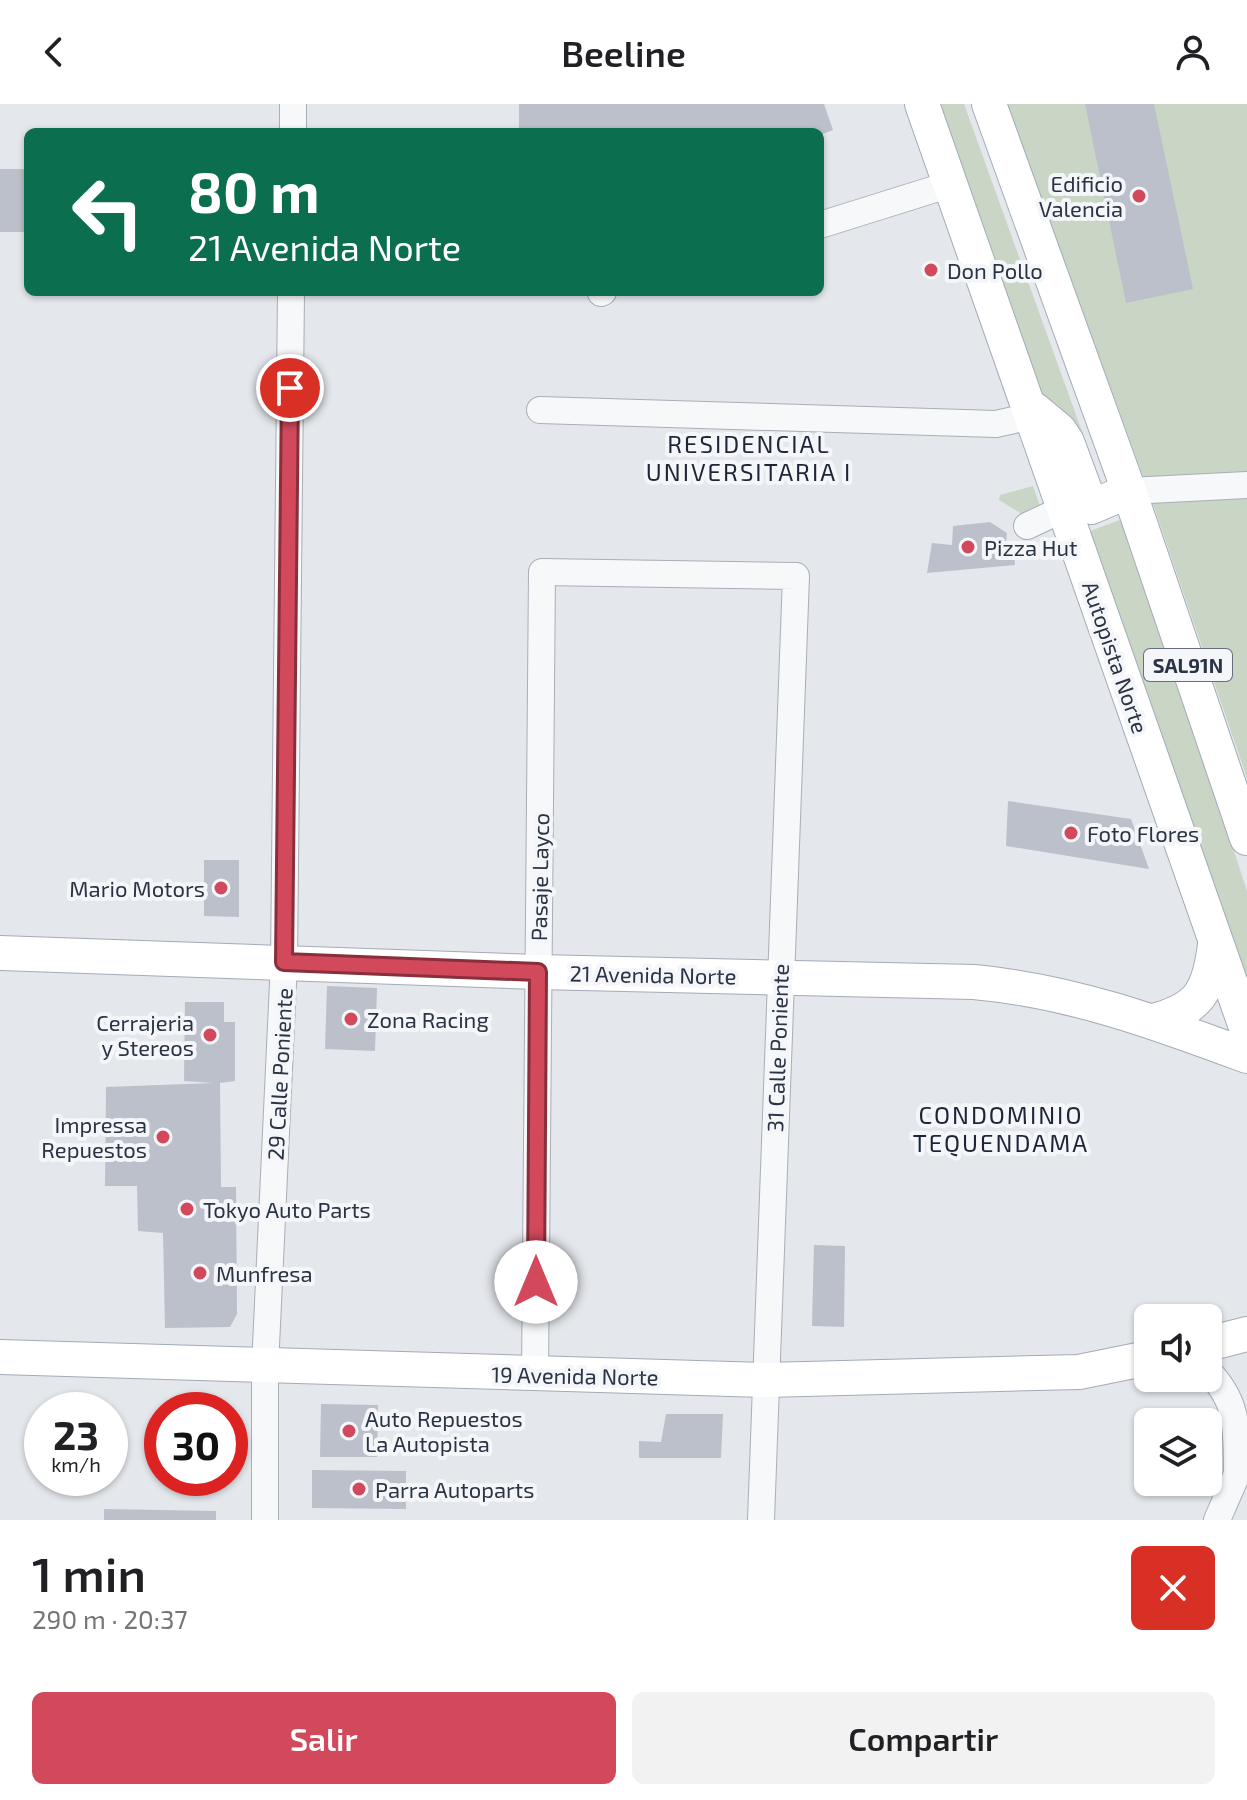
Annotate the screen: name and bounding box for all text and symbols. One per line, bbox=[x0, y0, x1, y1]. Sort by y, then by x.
icon: back bbox=[32, 30, 76, 74]
icon: person bbox=[1171, 30, 1215, 74]
text: Beeline bbox=[561, 31, 686, 74]
text: 80 m bbox=[188, 157, 320, 224]
icon: left bbox=[56, 160, 160, 264]
place label: Edificio Valencia bbox=[1039, 170, 1123, 221]
marker: Edificio Valencia bbox=[1130, 187, 1148, 205]
text: 21 Avenida Norte bbox=[188, 225, 461, 268]
place label: Don Pollo bbox=[947, 257, 1043, 283]
marker: Don Pollo bbox=[922, 261, 940, 279]
pin bbox=[256, 354, 324, 422]
icon: arrive bbox=[268, 366, 312, 410]
district label: RESIDENCIAL UNIVERSITARIA I bbox=[646, 429, 852, 486]
place label: Pizza Hut bbox=[984, 534, 1077, 560]
marker: Pizza Hut bbox=[959, 538, 977, 556]
street label: Autopista Norte bbox=[1078, 578, 1154, 736]
road number: SAL91N bbox=[1144, 649, 1232, 681]
street label: Pasaje Layco bbox=[525, 813, 554, 941]
place label: Foto Flores bbox=[1087, 820, 1199, 846]
marker: Foto Flores bbox=[1062, 824, 1080, 842]
place label: Mario Motors bbox=[69, 875, 205, 901]
marker: Mario Motors bbox=[212, 879, 230, 897]
street label: 21 Avenida Norte bbox=[569, 960, 737, 988]
street label: 31 Calle Poniente bbox=[761, 963, 793, 1133]
street label: 29 Calle Poniente bbox=[262, 987, 296, 1161]
place label: Zona Racing bbox=[367, 1006, 489, 1032]
place label: Cerrajeria y Stereos bbox=[96, 1009, 194, 1060]
marker: Zona Racing bbox=[342, 1010, 360, 1028]
marker: Cerrajeria y Stereos bbox=[201, 1026, 219, 1044]
district label: CONDOMINIO TEQUENDAMA bbox=[913, 1100, 1089, 1157]
place label: Impressa Repuestos bbox=[41, 1111, 147, 1162]
marker: Impressa Repuestos bbox=[154, 1128, 172, 1146]
place label: Tokyo Auto Parts bbox=[203, 1196, 371, 1222]
marker: Tokyo Auto Parts bbox=[178, 1200, 196, 1218]
position arrow bbox=[494, 1240, 578, 1324]
place label: Munfresa bbox=[216, 1260, 313, 1286]
marker: Munfresa bbox=[191, 1264, 209, 1282]
map controls bbox=[1134, 1304, 1222, 1496]
button: sound bbox=[1134, 1304, 1222, 1392]
street label: 19 Avenida Norte bbox=[491, 1361, 659, 1389]
speed limit sign: 30 bbox=[144, 1392, 248, 1496]
place label: Auto Repuestos La Autopista bbox=[365, 1405, 523, 1456]
button: layers bbox=[1134, 1408, 1222, 1496]
text: 23 bbox=[53, 1410, 99, 1458]
marker: Auto Repuestos La Autopista bbox=[340, 1422, 358, 1440]
text: km/h bbox=[51, 1452, 101, 1476]
place label: Parra Autoparts bbox=[375, 1476, 534, 1502]
marker: Parra Autoparts bbox=[350, 1480, 368, 1498]
text: 1 min bbox=[32, 1544, 146, 1602]
button: close bbox=[1131, 1546, 1215, 1630]
text: 290 m · 20:37 bbox=[32, 1603, 188, 1634]
button: Salir bbox=[32, 1692, 616, 1784]
button: Compartir bbox=[632, 1692, 1215, 1784]

